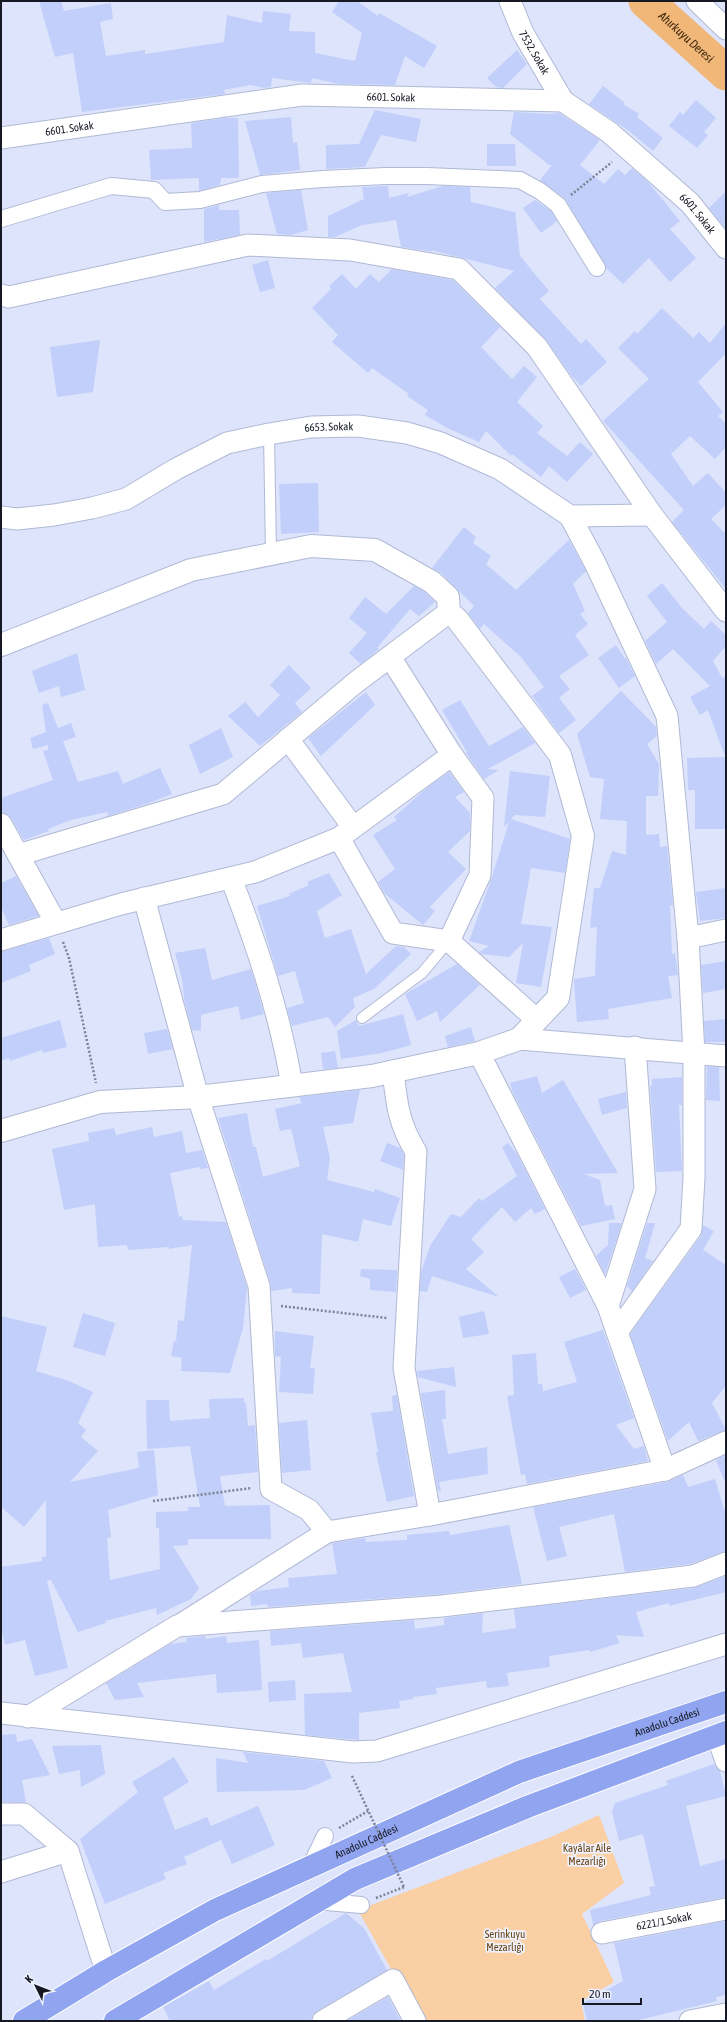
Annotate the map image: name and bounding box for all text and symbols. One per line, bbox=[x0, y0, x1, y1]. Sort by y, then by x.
water label: Ahırkuyu Deresi bbox=[655, 8, 717, 66]
street label: 7532. Sokak bbox=[517, 28, 552, 77]
street label: 6601. Sokak bbox=[366, 90, 416, 104]
street label: 6601. Sokak bbox=[44, 119, 94, 138]
street label: 6601. Sokak bbox=[677, 191, 718, 236]
street label: 6653. Sokak bbox=[303, 420, 353, 434]
street label: Anadolu Caddesi bbox=[633, 1705, 701, 1739]
street label: Anadolu Caddesi bbox=[333, 1822, 400, 1861]
park label: Kayâlar Aile Mezarlığı bbox=[563, 1842, 611, 1867]
street label: 6221/1.Sokak bbox=[635, 1910, 693, 1932]
park label: Serinkuyu Mezarlığı bbox=[485, 1928, 525, 1953]
north arrow bbox=[16, 1966, 56, 2006]
text: K bbox=[22, 1973, 35, 1985]
scale bar bbox=[583, 1980, 641, 2006]
text: 20 m bbox=[589, 1987, 611, 2001]

